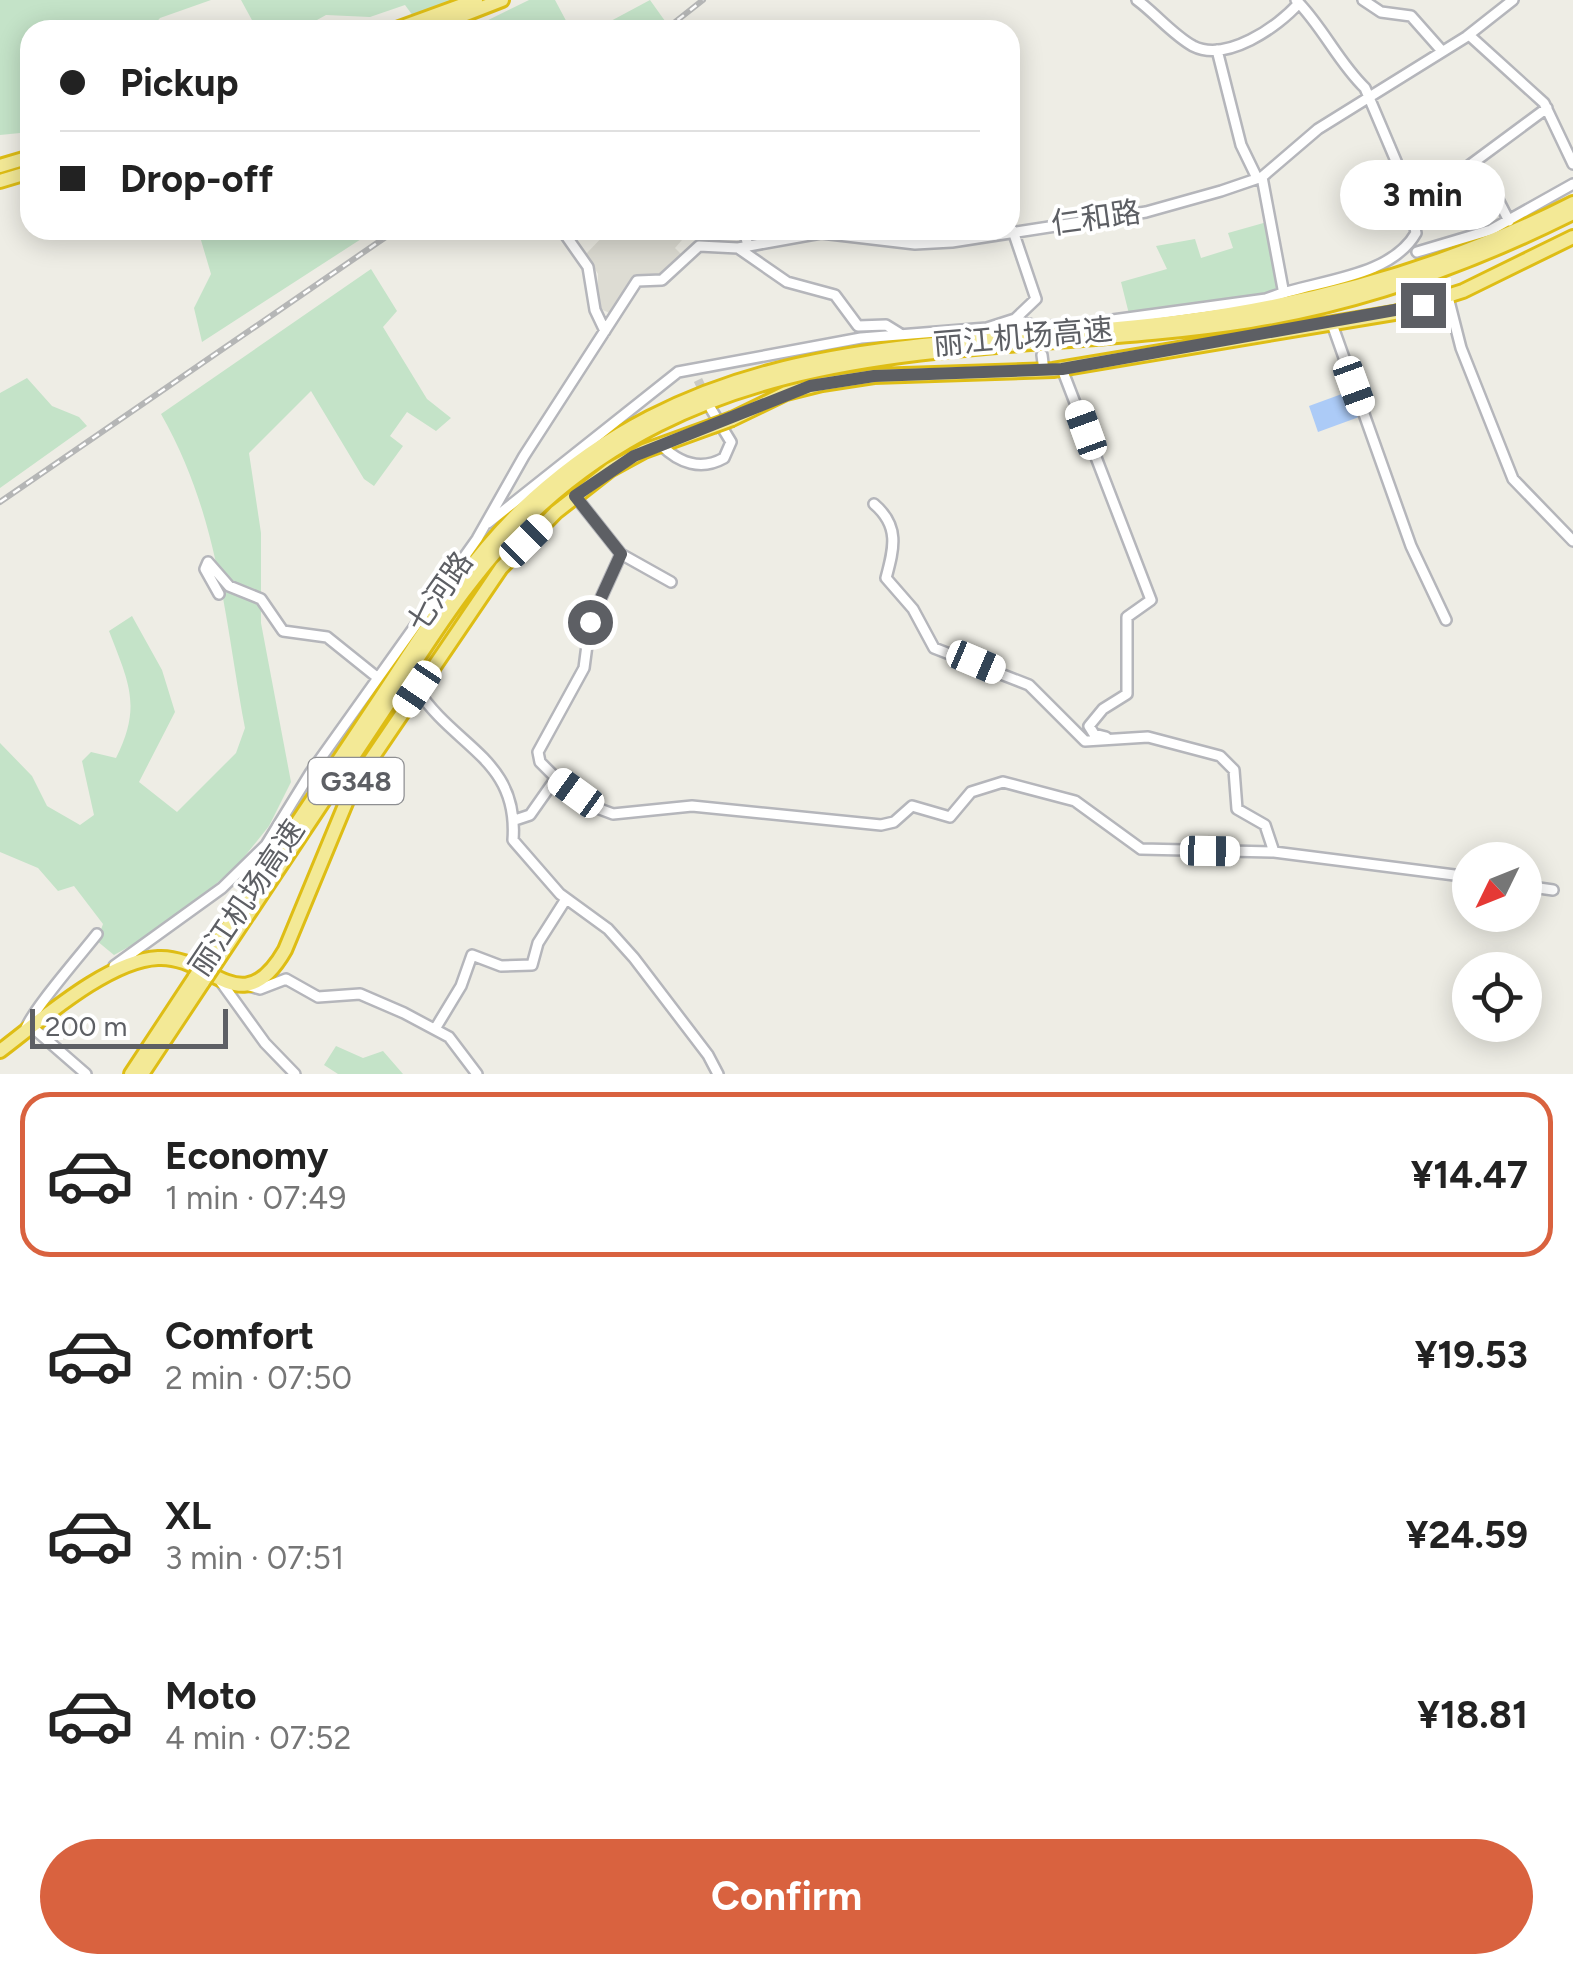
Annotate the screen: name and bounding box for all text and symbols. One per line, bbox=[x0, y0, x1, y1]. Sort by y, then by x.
text: Pickup bbox=[120, 60, 238, 106]
text: Drop-off bbox=[120, 156, 273, 202]
callout: 3 min bbox=[1340, 160, 1506, 230]
text: 3 min bbox=[1383, 176, 1462, 214]
street label: 仁和路 bbox=[1049, 193, 1143, 242]
route end bbox=[1401, 283, 1446, 328]
street label: 丽江机场高速 bbox=[932, 310, 1114, 363]
car bbox=[1330, 353, 1378, 419]
car bbox=[1062, 397, 1110, 463]
car bbox=[494, 509, 558, 573]
street label: 七河路 bbox=[399, 544, 481, 639]
route start bbox=[568, 600, 613, 645]
car bbox=[943, 636, 1009, 688]
car bbox=[388, 656, 446, 722]
road number: G348 bbox=[308, 758, 404, 804]
car bbox=[543, 763, 609, 823]
street label: 丽江机场高速 bbox=[181, 813, 312, 983]
car bbox=[1180, 835, 1240, 867]
north arrow bbox=[1452, 842, 1542, 932]
map controls bbox=[1452, 842, 1542, 1042]
button: locate bbox=[1452, 952, 1542, 1042]
scale bar bbox=[30, 1004, 228, 1048]
text: 200 m bbox=[45, 1009, 127, 1043]
icon: car bbox=[45, 1130, 135, 1220]
text: Economy bbox=[165, 1133, 328, 1179]
text: ¥14.47 bbox=[1411, 1152, 1528, 1198]
text: 1 min · 07:49 bbox=[165, 1179, 346, 1217]
icon: car bbox=[45, 1310, 135, 1400]
text: Comfort bbox=[165, 1313, 314, 1359]
text: ¥19.53 bbox=[1415, 1332, 1528, 1378]
text: 2 min · 07:50 bbox=[165, 1359, 352, 1397]
icon: car bbox=[45, 1490, 135, 1580]
text: XL bbox=[165, 1493, 211, 1539]
text: ¥24.59 bbox=[1406, 1512, 1528, 1558]
text: 3 min · 07:51 bbox=[165, 1539, 344, 1577]
icon: car bbox=[45, 1670, 135, 1760]
text: Moto bbox=[165, 1673, 257, 1719]
text: ¥18.81 bbox=[1417, 1692, 1528, 1738]
text: 4 min · 07:52 bbox=[165, 1719, 351, 1757]
button: Confirm bbox=[40, 1839, 1533, 1954]

